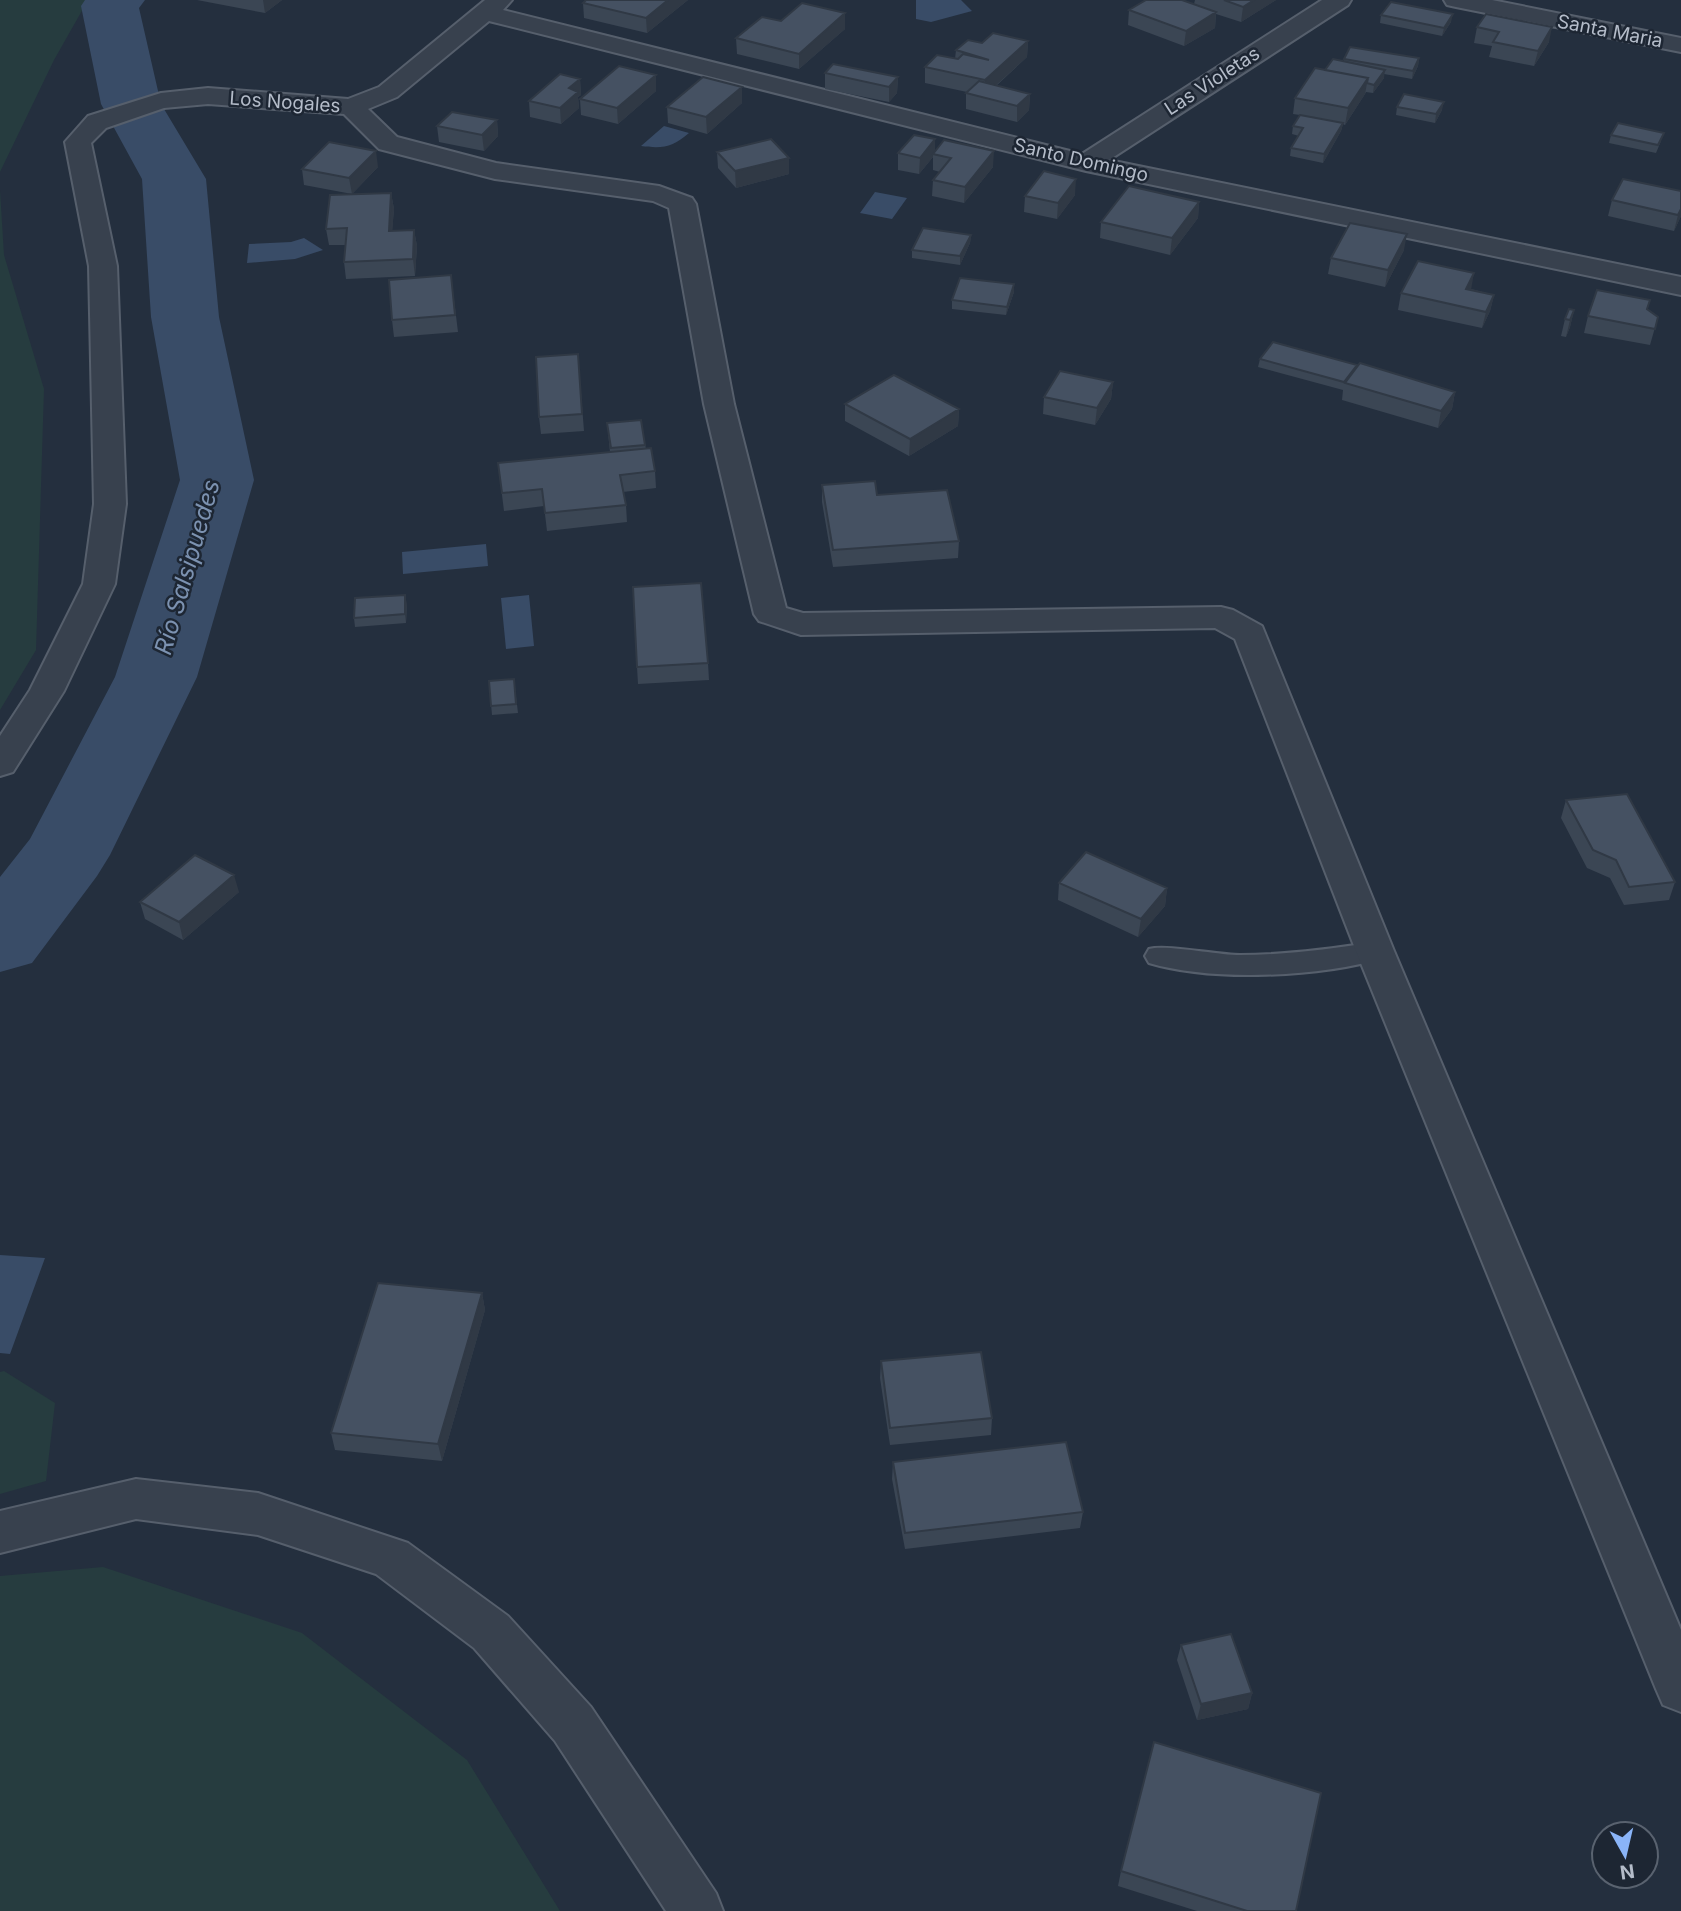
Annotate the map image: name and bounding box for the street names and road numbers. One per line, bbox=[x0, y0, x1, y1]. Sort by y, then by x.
street label: Santa Maria bbox=[1555, 10, 1665, 52]
street label: Las Violetas bbox=[1160, 42, 1264, 120]
street label: Los Nogales bbox=[229, 87, 341, 117]
street label: Santo Domingo bbox=[1011, 133, 1151, 187]

